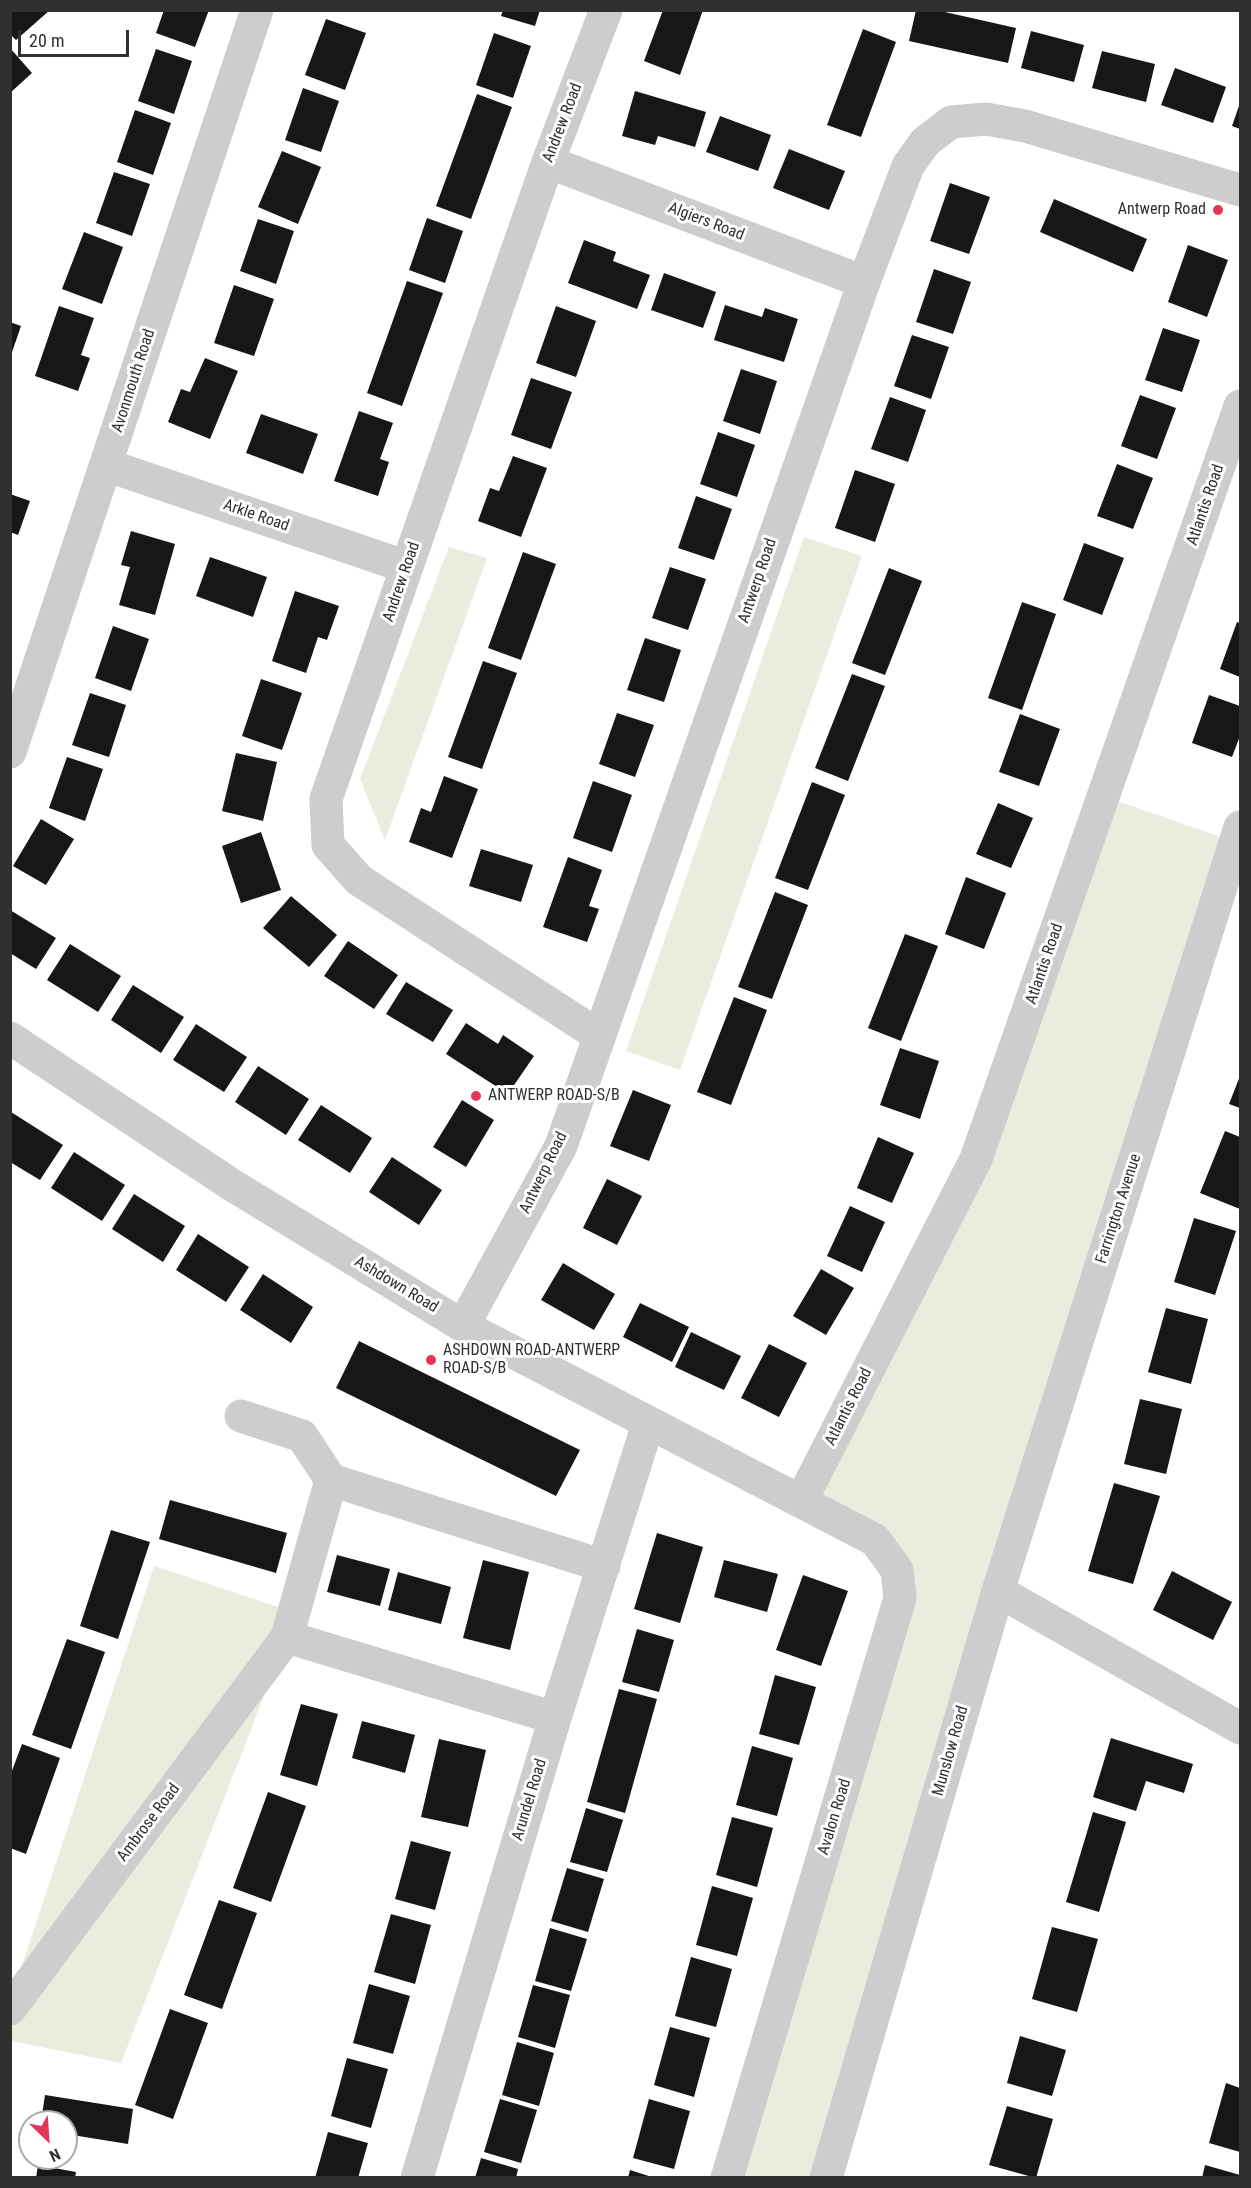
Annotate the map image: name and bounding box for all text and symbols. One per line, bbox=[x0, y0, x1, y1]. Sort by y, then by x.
scale bar bbox=[21, 18, 132, 56]
text: 20 m bbox=[29, 30, 64, 51]
street label: Andrew Road bbox=[539, 81, 587, 165]
street label: Algiers Road bbox=[665, 199, 747, 245]
place label: Antwerp Road bbox=[1118, 200, 1206, 220]
marker: Antwerp Road bbox=[1211, 203, 1225, 217]
street label: Avonmouth Road bbox=[108, 327, 160, 435]
street label: Atlantis Road bbox=[1183, 462, 1229, 548]
street label: Arkle Road bbox=[221, 496, 291, 536]
street label: Antwerp Road bbox=[735, 536, 781, 626]
street label: Andrew Road bbox=[379, 539, 425, 625]
street label: Atlantis Road bbox=[1022, 921, 1068, 1007]
place label: ANTWERP ROAD-S/B bbox=[488, 1086, 620, 1106]
marker: ANTWERP ROAD-S/B bbox=[469, 1089, 483, 1103]
street label: Antwerp Road bbox=[516, 1129, 572, 1217]
street label: Farrington Avenue bbox=[1092, 1152, 1146, 1266]
street label: Ashdown Road bbox=[351, 1253, 441, 1317]
place label: ASHDOWN ROAD-ANTWERP ROAD-S/B bbox=[443, 1341, 620, 1379]
marker: ASHDOWN ROAD-ANTWERP ROAD-S/B bbox=[424, 1353, 438, 1367]
street label: Atlantis Road bbox=[821, 1365, 877, 1449]
street label: Munslow Road bbox=[929, 1704, 973, 1798]
street label: Arundel Road bbox=[508, 1757, 552, 1843]
street label: Avalon Road bbox=[814, 1777, 856, 1857]
street label: Ambrose Road bbox=[113, 1780, 185, 1866]
north arrow bbox=[18, 2110, 78, 2170]
text: N bbox=[47, 2144, 63, 2166]

